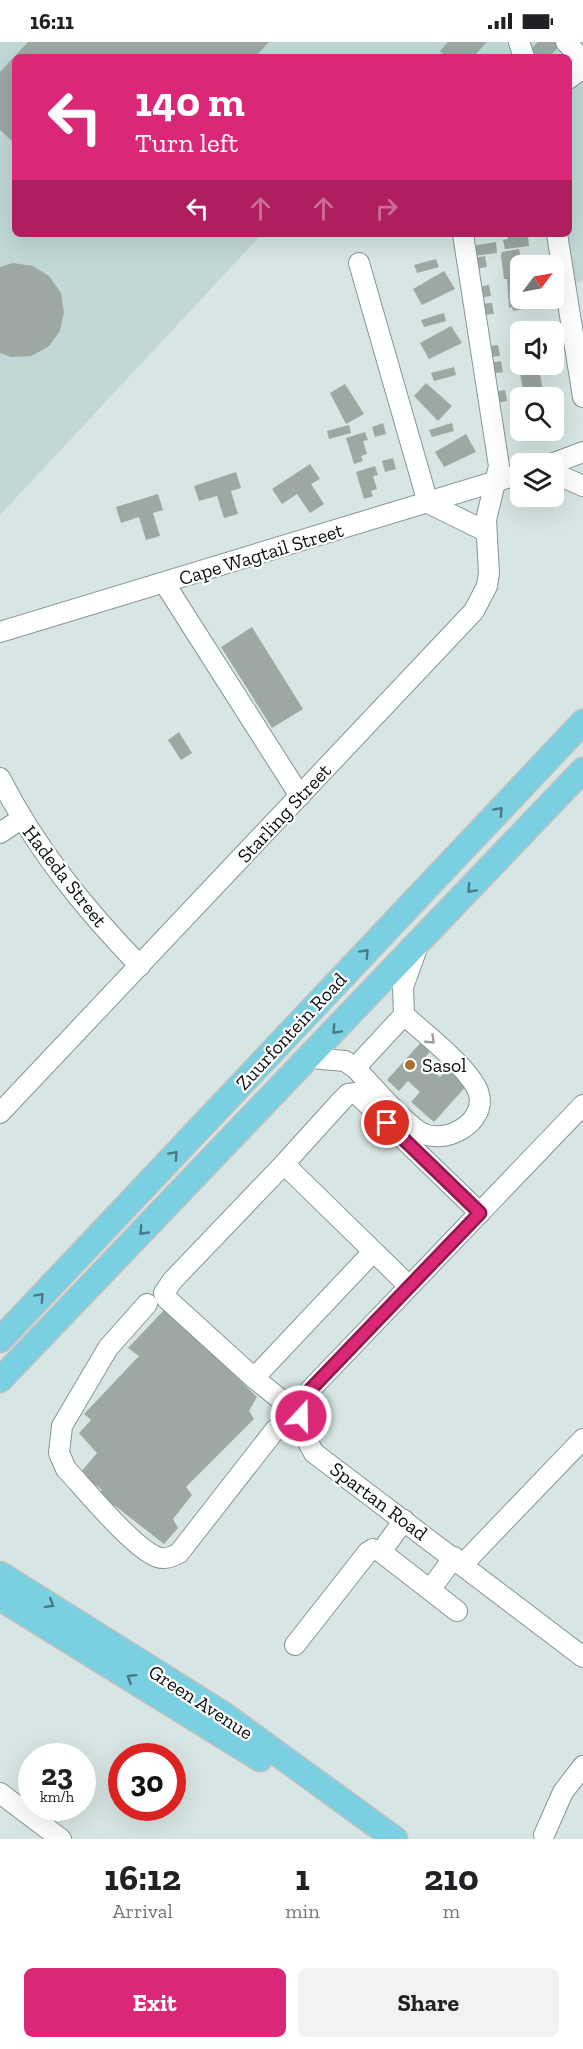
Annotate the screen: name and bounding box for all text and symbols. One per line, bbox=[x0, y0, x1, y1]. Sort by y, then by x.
text: 16:11 bbox=[30, 8, 74, 35]
text: 140 m bbox=[135, 76, 245, 127]
icon: left bbox=[36, 78, 114, 156]
text: Turn left bbox=[135, 127, 238, 159]
icon: left bbox=[181, 192, 214, 225]
icon: ahead bbox=[244, 192, 277, 225]
icon: ahead bbox=[307, 192, 340, 225]
icon: right bbox=[370, 192, 403, 225]
north arrow bbox=[510, 255, 564, 309]
map controls bbox=[510, 255, 564, 507]
button: sound bbox=[510, 321, 564, 375]
button: search bbox=[510, 387, 564, 441]
button: layers bbox=[510, 453, 564, 507]
street label: Cape Wagtail Street bbox=[176, 517, 347, 590]
street label: Starling Street bbox=[232, 758, 336, 867]
one-way arrow bbox=[492, 807, 503, 817]
street label: Hadeda Street bbox=[18, 820, 113, 932]
one-way arrow bbox=[467, 883, 478, 893]
one-way arrow bbox=[358, 949, 369, 960]
street label: Zuurfontein Road bbox=[231, 967, 351, 1095]
one-way arrow bbox=[332, 1023, 343, 1034]
one-way arrow bbox=[424, 1033, 435, 1044]
place label: Sasol bbox=[422, 1053, 467, 1077]
marker: Sasol bbox=[403, 1058, 417, 1072]
pin bbox=[361, 1097, 412, 1148]
icon: arrive bbox=[370, 1106, 403, 1139]
one-way arrow bbox=[167, 1152, 178, 1162]
one-way arrow bbox=[139, 1225, 150, 1235]
one-way arrow bbox=[33, 1294, 44, 1304]
position arrow bbox=[269, 1384, 333, 1448]
street label: Spartan Road bbox=[326, 1457, 432, 1545]
one-way arrow bbox=[44, 1597, 54, 1609]
street label: Green Avenue bbox=[144, 1659, 258, 1745]
one-way arrow bbox=[127, 1674, 138, 1685]
speed limit sign: 30 bbox=[108, 1743, 186, 1821]
text: 23 bbox=[41, 1757, 73, 1793]
text: km/h bbox=[40, 1788, 74, 1806]
text: 16:12 bbox=[104, 1856, 181, 1899]
text: 1 bbox=[295, 1856, 310, 1899]
text: 210 bbox=[424, 1856, 479, 1899]
text: Arrival bbox=[113, 1899, 173, 1923]
text: min bbox=[285, 1899, 320, 1923]
text: m bbox=[443, 1899, 460, 1923]
button: Exit bbox=[24, 1968, 286, 2037]
button: Share bbox=[298, 1968, 559, 2037]

